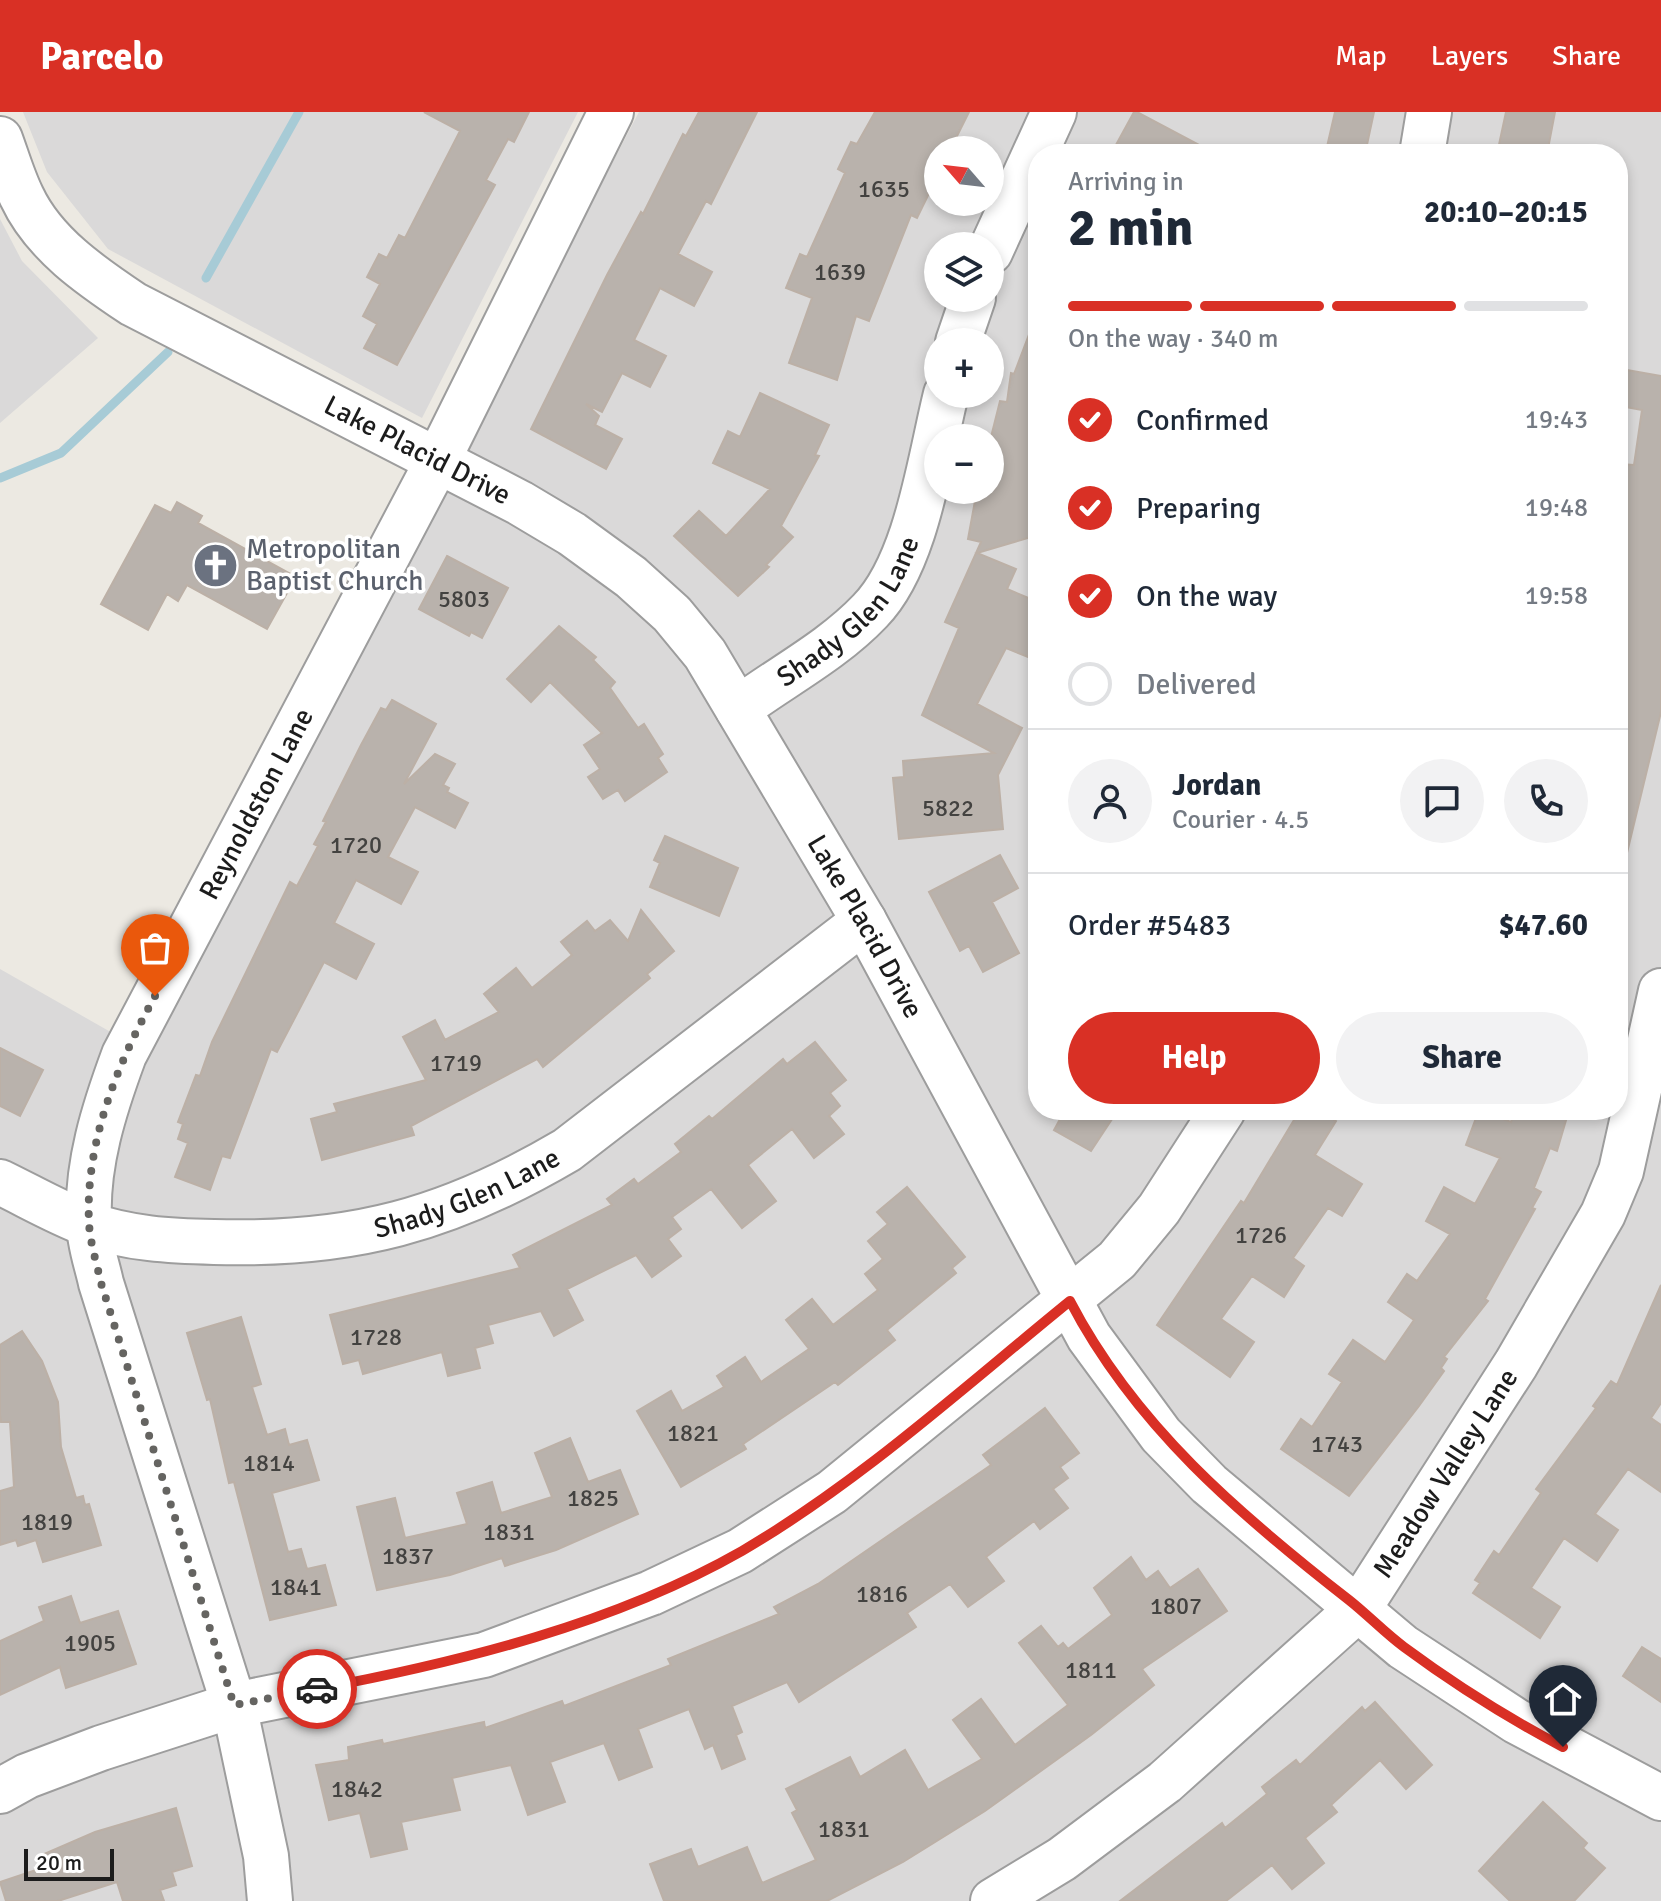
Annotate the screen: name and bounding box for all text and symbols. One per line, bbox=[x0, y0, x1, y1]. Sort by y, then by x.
text: Parcelo bbox=[40, 33, 164, 80]
text: Map bbox=[1335, 39, 1387, 73]
text: Layers bbox=[1431, 39, 1508, 73]
text: Share bbox=[1552, 39, 1621, 73]
north arrow bbox=[924, 136, 1004, 216]
map controls bbox=[924, 136, 1004, 504]
text: Arriving in bbox=[1068, 166, 1184, 198]
house number: 1635 bbox=[858, 174, 910, 204]
text: 20:10–20:15 bbox=[1424, 194, 1588, 231]
text: 2 min bbox=[1068, 196, 1194, 260]
button: layers bbox=[924, 232, 1004, 312]
house number: 1639 bbox=[814, 257, 866, 287]
text: On the way · 340 m bbox=[1068, 323, 1278, 355]
button: + bbox=[924, 328, 1004, 408]
street label: Lake Placid Drive bbox=[318, 388, 516, 512]
icon: check bbox=[1068, 398, 1112, 442]
text: Confirmed bbox=[1136, 402, 1269, 439]
text: 19:43 bbox=[1525, 404, 1588, 436]
button: − bbox=[924, 424, 1004, 504]
icon: check bbox=[1068, 486, 1112, 530]
text: Preparing bbox=[1136, 490, 1261, 527]
text: 19:48 bbox=[1525, 492, 1588, 524]
place label: Metropolitan Baptist Church bbox=[246, 532, 423, 598]
street label: Shady Glen Lane bbox=[771, 532, 927, 694]
church icon: Metropolitan Baptist Church bbox=[191, 541, 239, 589]
icon: check bbox=[1068, 574, 1112, 618]
text: On the way bbox=[1136, 578, 1277, 615]
text: 19:58 bbox=[1525, 580, 1588, 612]
house number: 5803 bbox=[438, 584, 490, 614]
text: Delivered bbox=[1136, 666, 1257, 703]
street label: Reynoldston Lane bbox=[192, 702, 321, 905]
button: person bbox=[1068, 759, 1152, 843]
button: chat bbox=[1400, 759, 1484, 843]
button: phone bbox=[1504, 759, 1588, 843]
text: Jordan bbox=[1172, 767, 1261, 804]
house number: 5822 bbox=[922, 793, 974, 823]
text: Courier · 4.5 bbox=[1172, 804, 1309, 836]
street label: Lake Placid Drive bbox=[800, 829, 930, 1024]
house number: 1720 bbox=[330, 830, 382, 860]
text: Order #5483 bbox=[1068, 907, 1231, 944]
text: $47.60 bbox=[1498, 907, 1588, 944]
pin bbox=[121, 914, 189, 996]
icon: bag bbox=[133, 926, 177, 970]
button: Help bbox=[1068, 1012, 1320, 1104]
button: Share bbox=[1336, 1012, 1588, 1104]
house number: 1719 bbox=[430, 1048, 482, 1078]
street label: Shady Glen Lane bbox=[371, 1141, 566, 1246]
house number: 1726 bbox=[1235, 1220, 1287, 1250]
house number: 1728 bbox=[350, 1322, 402, 1352]
street label: Meadow Valley Lane bbox=[1366, 1362, 1525, 1584]
house number: 1821 bbox=[667, 1418, 719, 1448]
house number: 1743 bbox=[1311, 1429, 1363, 1459]
house number: 1814 bbox=[243, 1448, 295, 1478]
house number: 1825 bbox=[567, 1483, 619, 1513]
house number: 1819 bbox=[21, 1507, 73, 1537]
house number: 1831 bbox=[483, 1517, 535, 1547]
house number: 1837 bbox=[382, 1541, 434, 1571]
house number: 1841 bbox=[270, 1572, 322, 1602]
house number: 1816 bbox=[856, 1579, 908, 1609]
house number: 1807 bbox=[1150, 1591, 1202, 1621]
house number: 1905 bbox=[64, 1628, 116, 1658]
courier bbox=[277, 1649, 357, 1729]
house number: 1811 bbox=[1065, 1655, 1117, 1685]
pin bbox=[1529, 1665, 1597, 1747]
icon: car bbox=[295, 1667, 339, 1711]
icon: home bbox=[1541, 1677, 1585, 1721]
house number: 1842 bbox=[331, 1774, 383, 1804]
house number: 1831 bbox=[818, 1814, 870, 1844]
scale bar bbox=[24, 1845, 114, 1881]
text: 20 m bbox=[36, 1849, 82, 1876]

